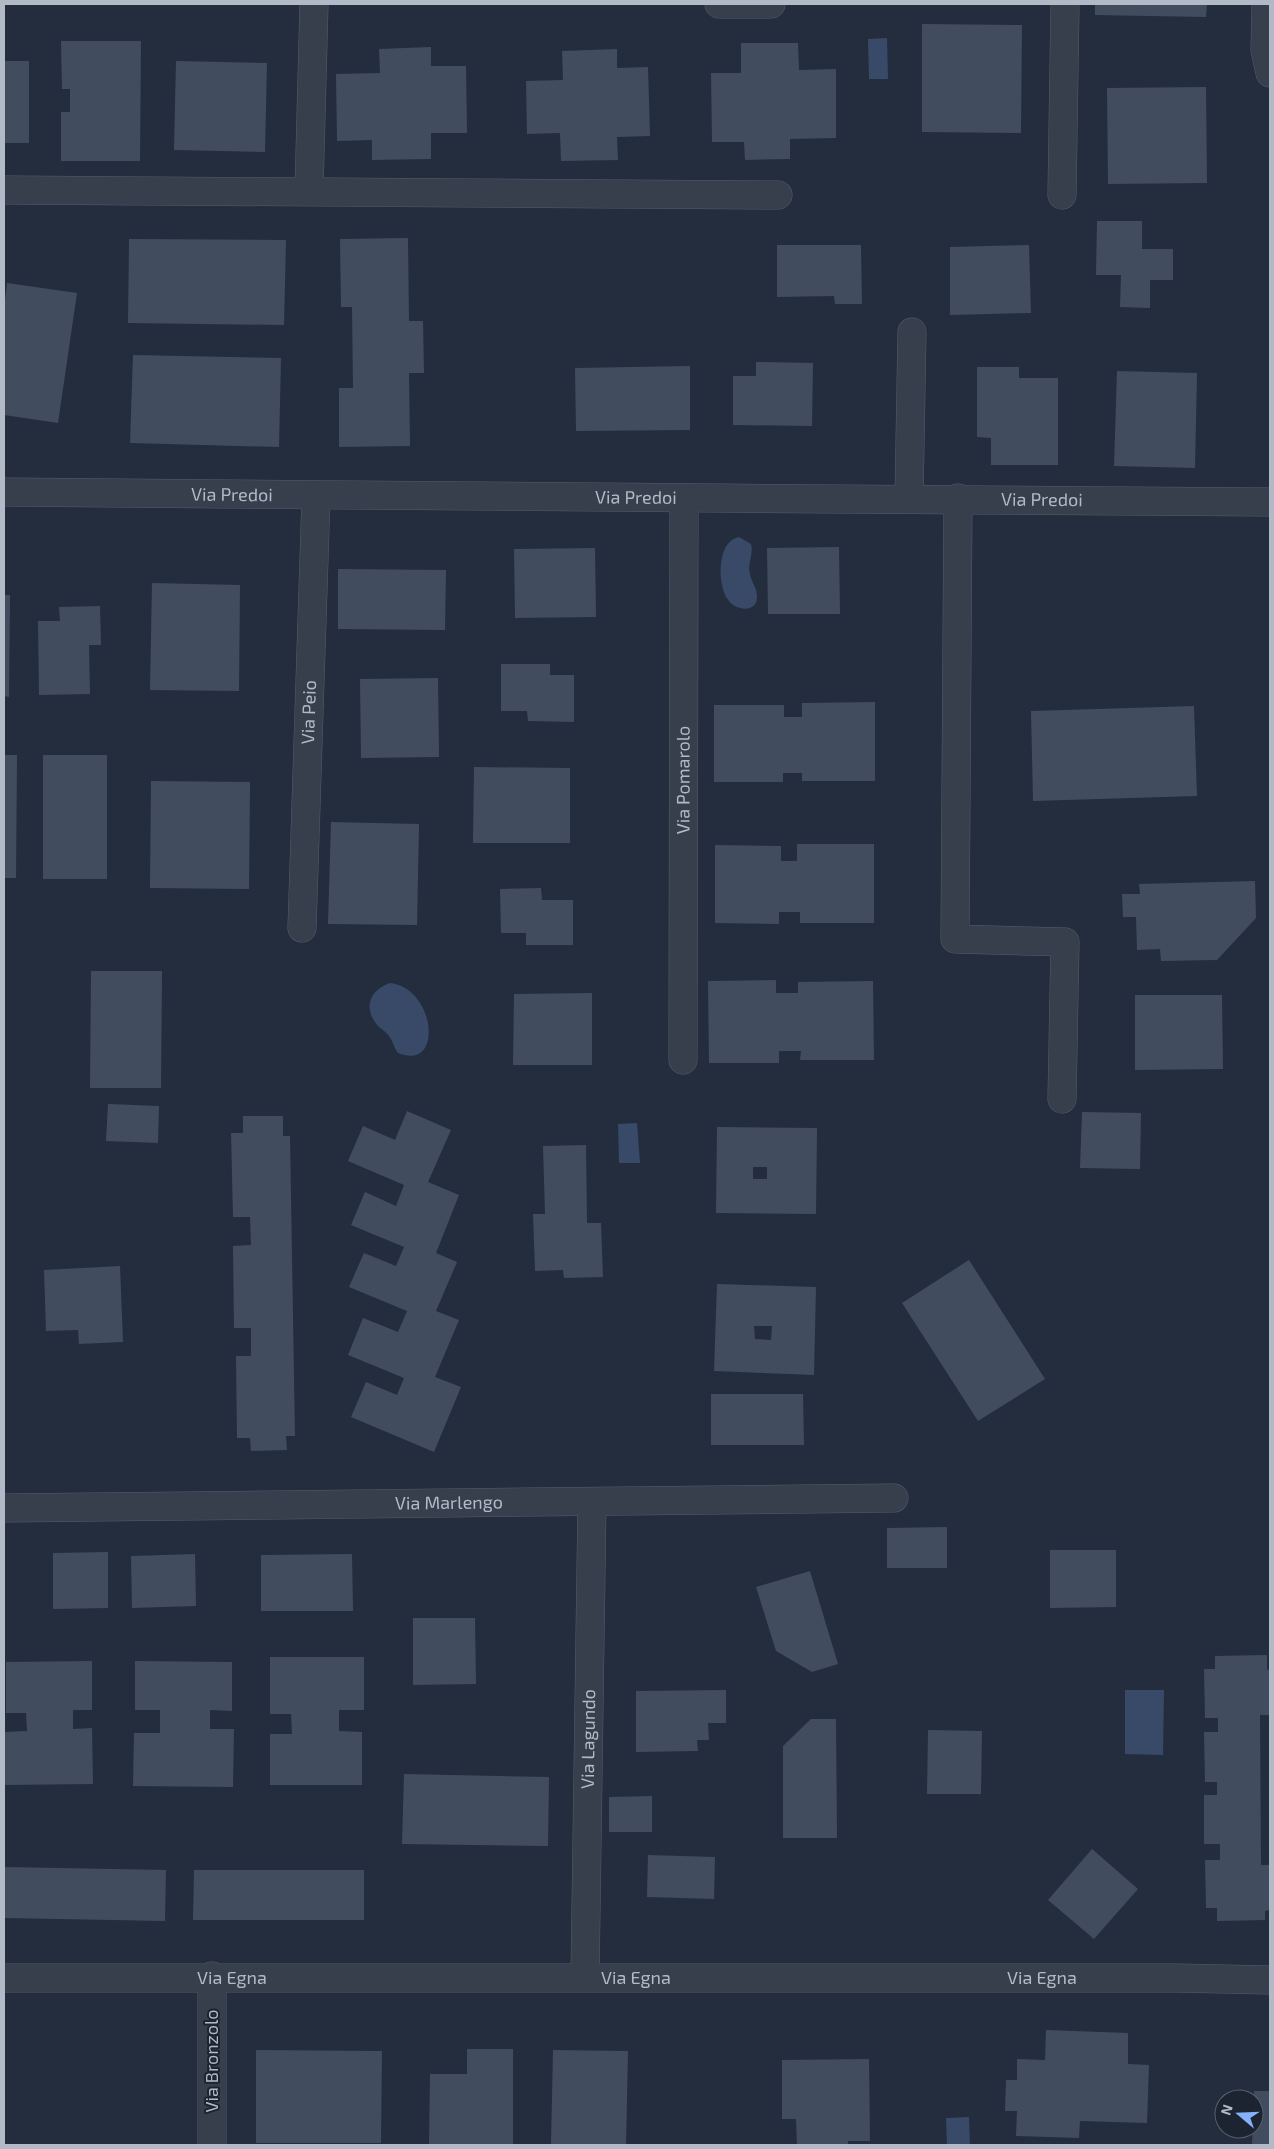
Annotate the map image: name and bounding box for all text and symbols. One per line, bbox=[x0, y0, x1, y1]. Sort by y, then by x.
street label: Via Predoi bbox=[191, 483, 273, 505]
street label: Via Predoi bbox=[595, 486, 677, 508]
street label: Via Predoi bbox=[1001, 488, 1083, 510]
street label: Via Peio bbox=[296, 680, 320, 745]
street label: Via Pomarolo bbox=[671, 726, 694, 834]
street label: Via Marlengo bbox=[395, 1490, 503, 1514]
street label: Via Lagundo bbox=[576, 1689, 599, 1789]
street label: Via Egna bbox=[197, 1966, 267, 1988]
street label: Via Egna bbox=[601, 1966, 671, 1988]
street label: Via Egna bbox=[1007, 1966, 1077, 1988]
street label: Via Bronzolo bbox=[200, 2009, 222, 2113]
north arrow bbox=[1214, 2089, 1264, 2139]
text: N bbox=[1217, 2102, 1236, 2117]

